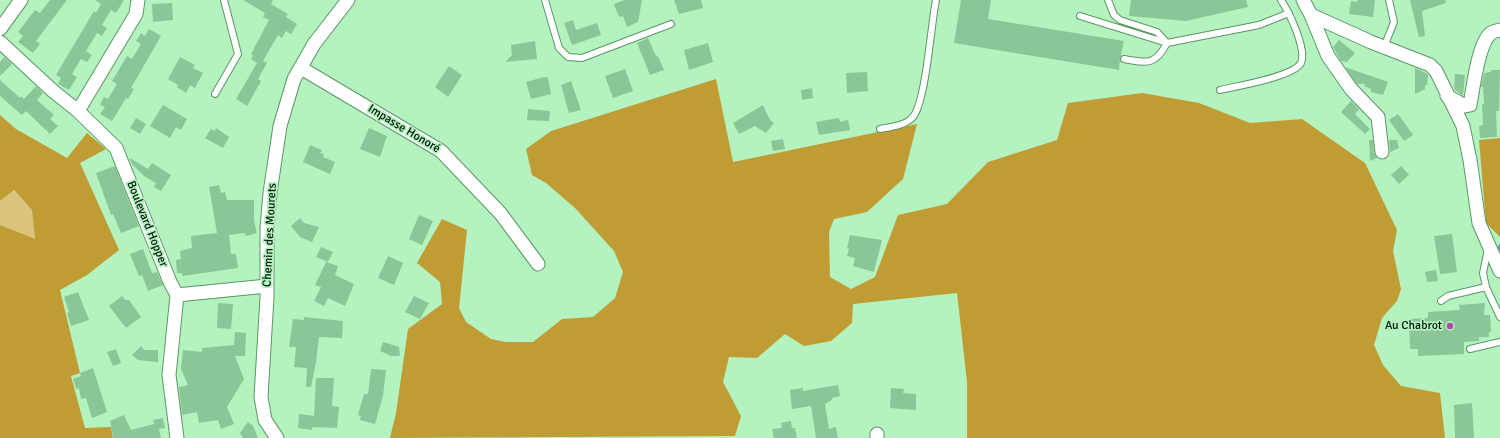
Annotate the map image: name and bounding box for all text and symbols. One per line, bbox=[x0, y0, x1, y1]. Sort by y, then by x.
street label: Impasse Honoré bbox=[365, 102, 443, 156]
street label: Boulevard Hopper bbox=[123, 179, 171, 269]
street label: Chemin des Mourets bbox=[260, 183, 280, 287]
place label: Au Chabrot bbox=[1385, 319, 1442, 333]
marker: Au Chabrot bbox=[1445, 321, 1455, 331]

